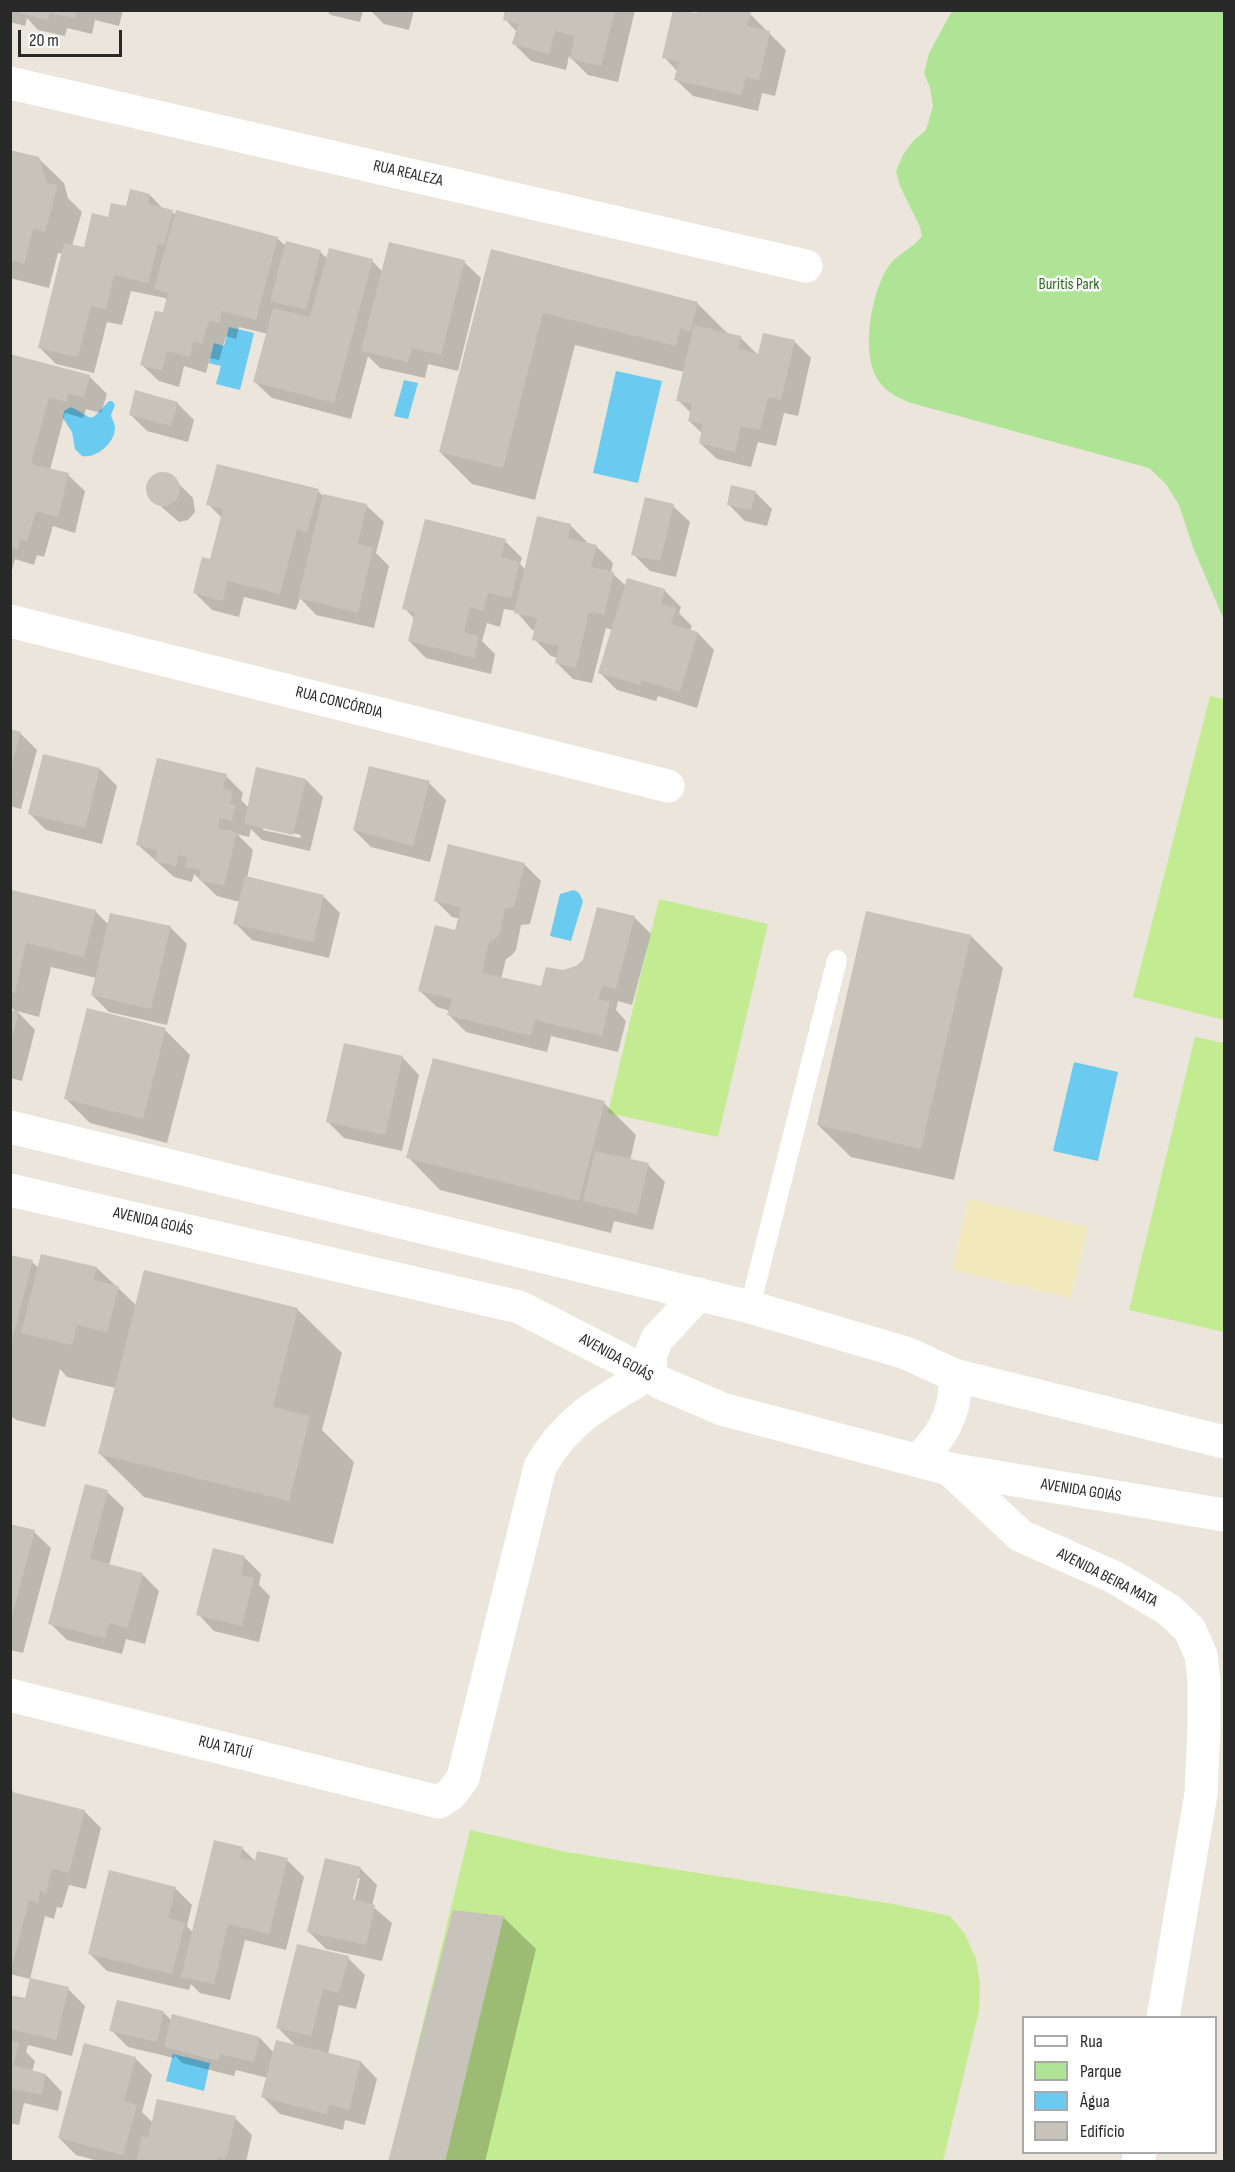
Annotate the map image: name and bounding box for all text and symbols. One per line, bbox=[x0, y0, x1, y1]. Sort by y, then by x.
scale bar bbox=[21, 18, 124, 56]
text: 20 m bbox=[29, 30, 59, 51]
street label: RUA REALEZA bbox=[371, 157, 445, 191]
park label: Buritis Park bbox=[1039, 275, 1099, 295]
street label: RUA CONCÓRDIA bbox=[293, 683, 385, 723]
street label: AVENIDA GOIÁS bbox=[111, 1203, 195, 1241]
street label: AVENIDA GOIÁS bbox=[576, 1330, 656, 1386]
street label: AVENIDA GOIÁS bbox=[1039, 1475, 1123, 1507]
street label: AVENIDA BEIRA MATA bbox=[1053, 1544, 1161, 1612]
street label: RUA TATUÍ bbox=[196, 1732, 254, 1764]
legend bbox=[1022, 2016, 1217, 2154]
text: Rua bbox=[1080, 2031, 1103, 2052]
text: Parque bbox=[1080, 2061, 1121, 2082]
text: Água bbox=[1080, 2091, 1110, 2112]
text: Edifício bbox=[1080, 2121, 1125, 2142]

